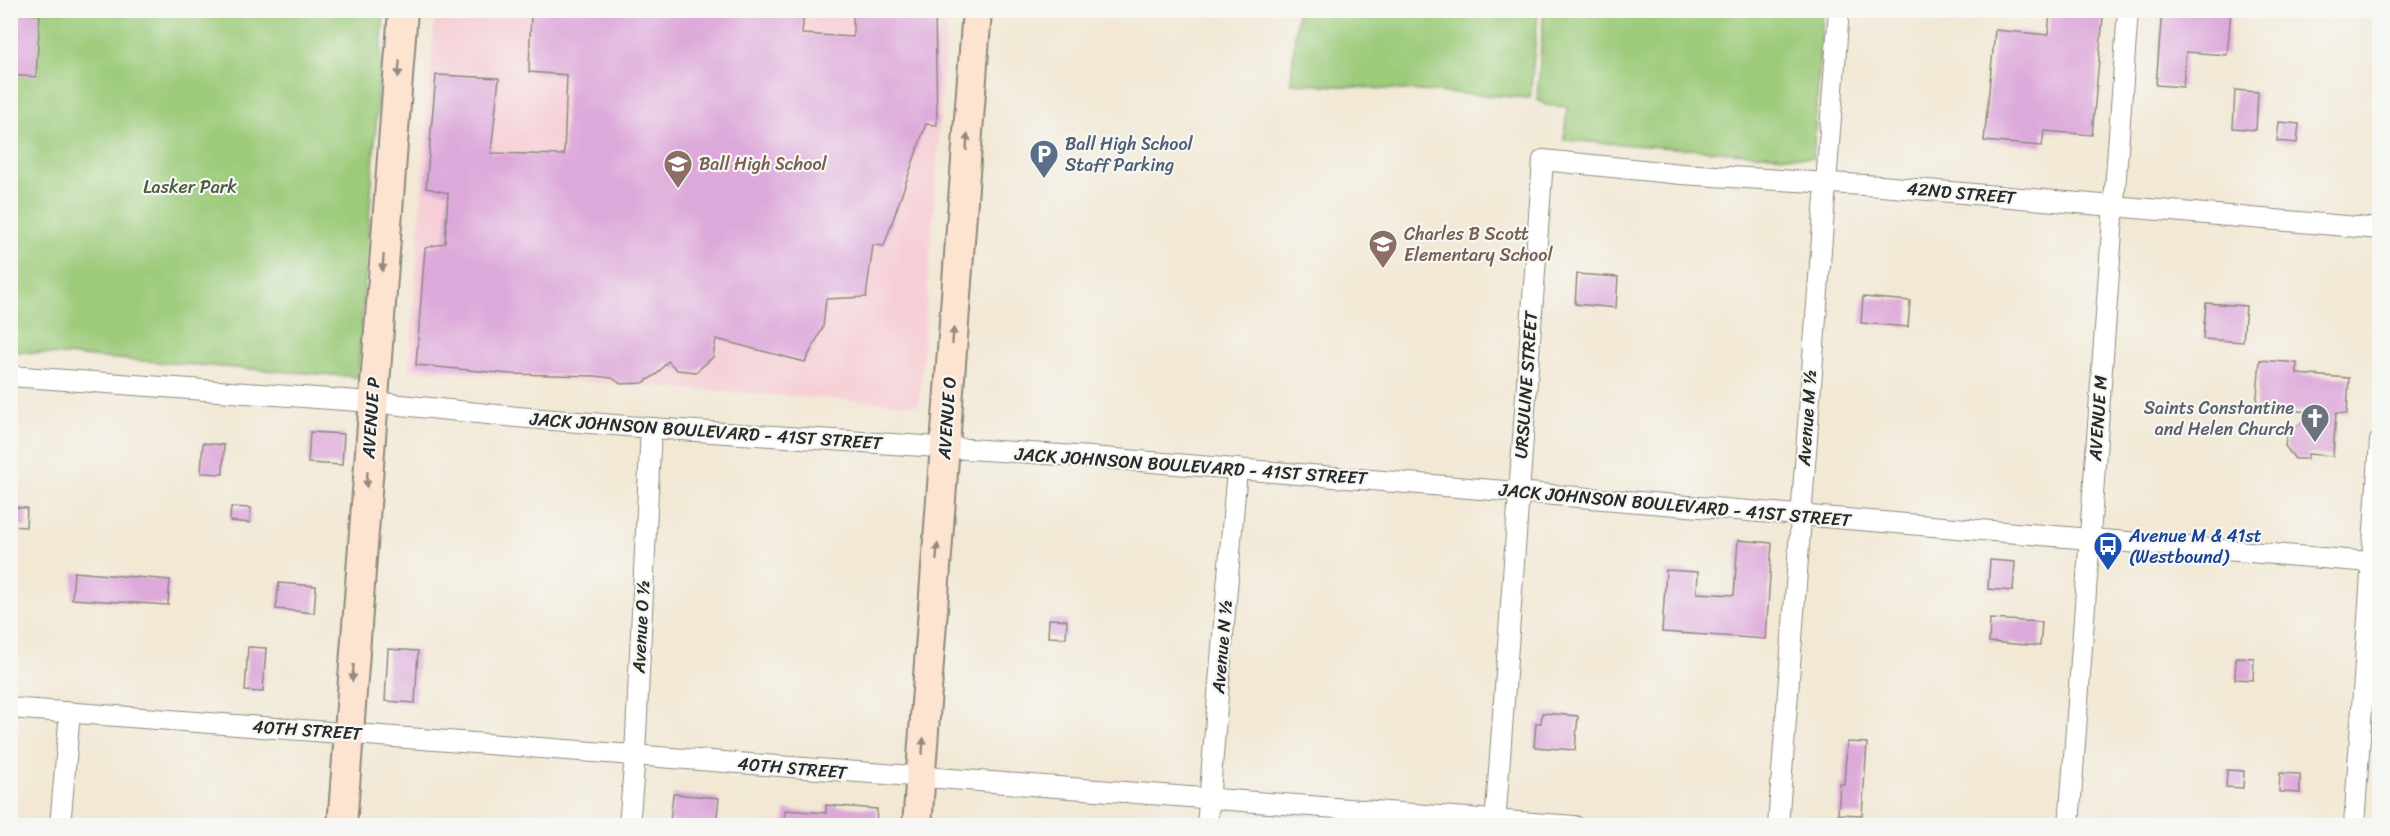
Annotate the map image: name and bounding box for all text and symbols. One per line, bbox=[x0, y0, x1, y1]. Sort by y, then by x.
one-way arrow bbox=[394, 59, 403, 78]
place label: Ball High School Staff Parking bbox=[1065, 128, 1194, 181]
one-way arrow bbox=[963, 132, 972, 151]
parking icon: Ball High School Staff Parking bbox=[1028, 138, 1060, 180]
school or university icon: Ball High School bbox=[662, 148, 694, 190]
place label: Ball High School bbox=[699, 148, 828, 180]
park label: Lasker Park bbox=[143, 171, 237, 203]
street label: 42ND STREET bbox=[1905, 172, 2018, 214]
place label: Charles B Scott Elementary School bbox=[1404, 218, 1553, 271]
school or university icon: Charles B Scott Elementary School bbox=[1367, 228, 1399, 270]
one-way arrow bbox=[378, 254, 388, 273]
street label: URSULINE STREET bbox=[1505, 309, 1547, 460]
one-way arrow bbox=[948, 327, 958, 346]
street label: Avenue M ½ bbox=[1788, 369, 1826, 468]
street label: AVENUE M bbox=[2079, 374, 2117, 463]
street label: AVENUE P bbox=[352, 376, 390, 461]
street label: AVENUE O bbox=[928, 376, 966, 461]
place label: Saints Constantine and Helen Church bbox=[2144, 392, 2294, 445]
church icon: Saints Constantine and Helen Church bbox=[2299, 402, 2331, 444]
street label: JACK JOHNSON BOULEVARD - 41ST STREET bbox=[528, 403, 884, 459]
street label: JACK JOHNSON BOULEVARD - 41ST STREET bbox=[1013, 438, 1369, 494]
one-way arrow bbox=[362, 469, 371, 488]
street label: JACK JOHNSON BOULEVARD - 41ST STREET bbox=[1497, 474, 1853, 536]
place label: Avenue M & 41st (Westbound) bbox=[2128, 520, 2262, 573]
bus stop icon: Avenue M & 41st (Westbound) bbox=[2092, 530, 2124, 572]
one-way arrow bbox=[932, 542, 942, 561]
street label: Avenue O ½ bbox=[623, 580, 659, 675]
street label: Avenue N ½ bbox=[1202, 599, 1242, 696]
one-way arrow bbox=[349, 664, 358, 683]
street label: 40TH STREET bbox=[251, 710, 364, 750]
one-way arrow bbox=[918, 737, 927, 756]
street label: 40TH STREET bbox=[736, 747, 849, 789]

